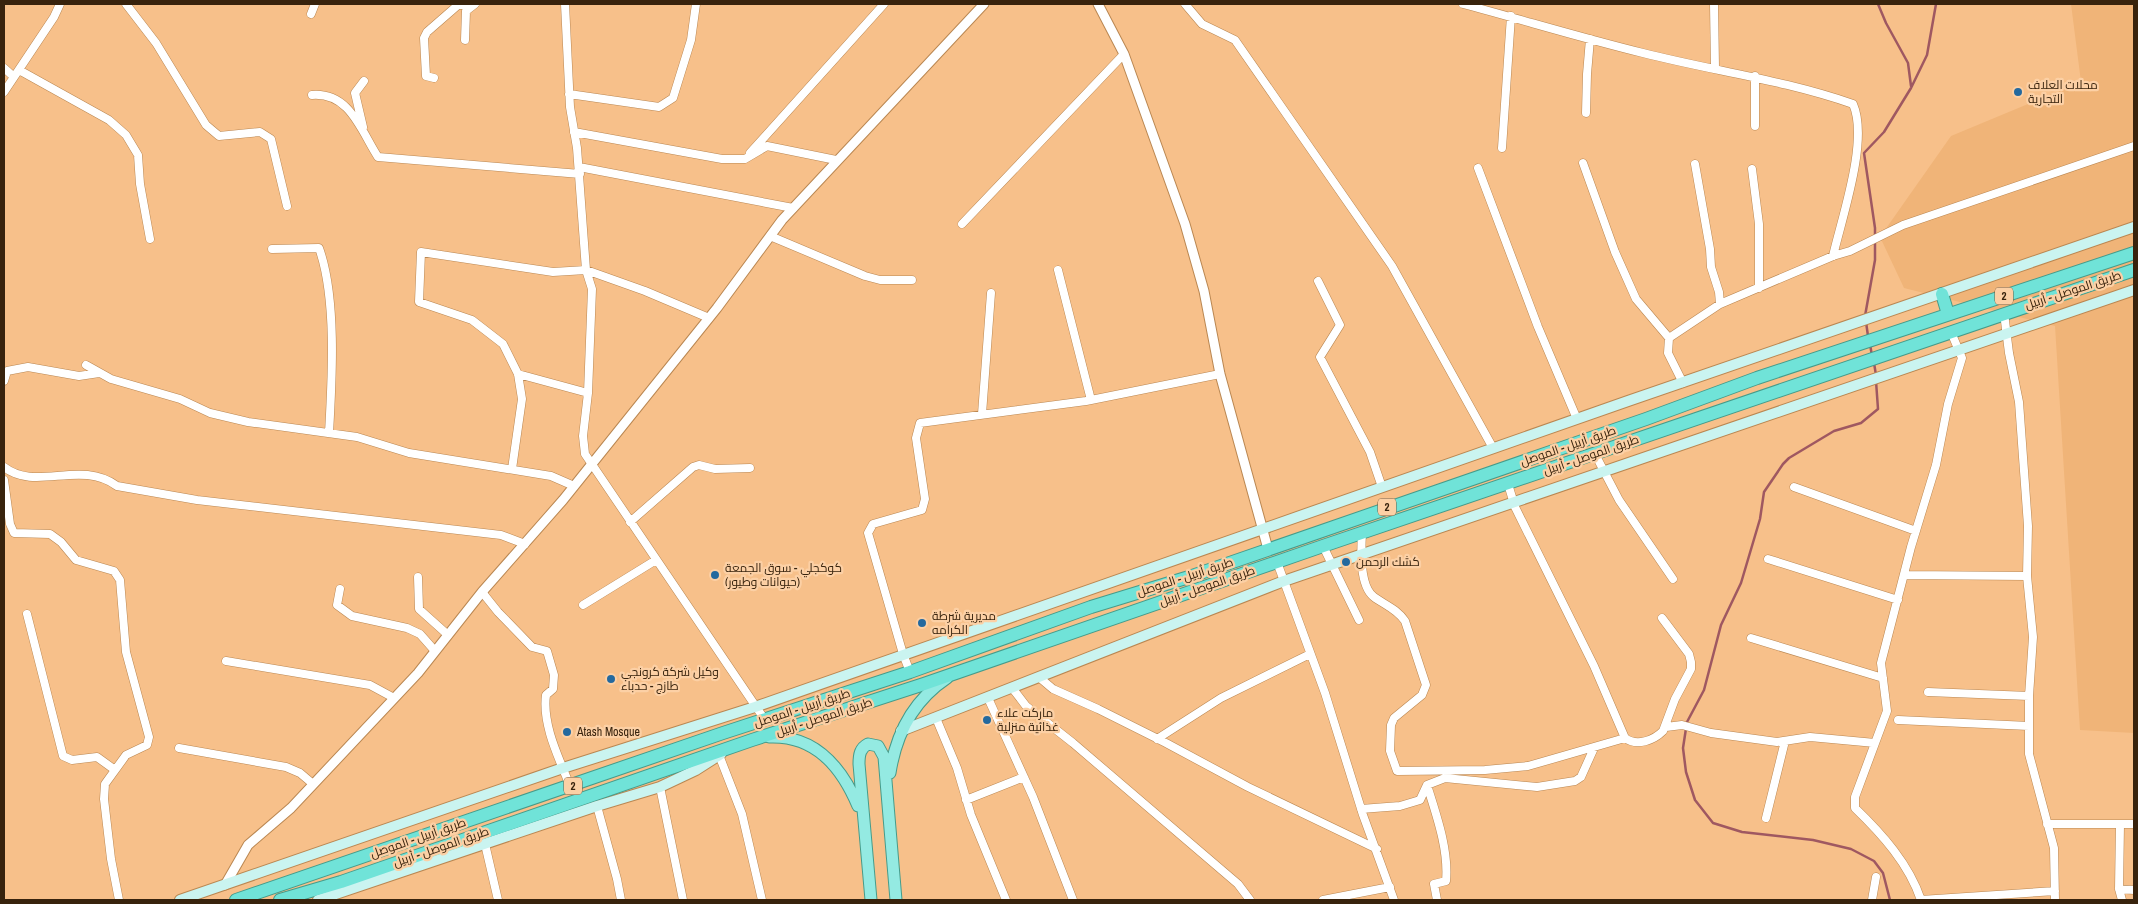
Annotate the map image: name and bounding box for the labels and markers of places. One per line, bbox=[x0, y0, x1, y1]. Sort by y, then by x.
place label: محلات العلاف التجارية bbox=[2028, 77, 2098, 107]
marker: محلات العلاف التجارية bbox=[2012, 86, 2024, 98]
place label: كشك الرحمن bbox=[1356, 554, 1420, 570]
marker: كشك الرحمن bbox=[1340, 556, 1352, 568]
place label: كوكجلي - سوق الجمعة (حيوانات وطيور) bbox=[725, 560, 842, 590]
marker: كوكجلي - سوق الجمعة (حيوانات وطيور) bbox=[709, 569, 721, 581]
place label: مديرية شرطة الكرامه bbox=[932, 608, 996, 638]
marker: مديرية شرطة الكرامه bbox=[916, 617, 928, 629]
place label: وكيل شركة كرونجي طازج - حدباء bbox=[621, 664, 719, 694]
marker: وكيل شركة كرونجي طازج - حدباء bbox=[605, 673, 617, 685]
place label: ماركت علاء غذائية منزلية bbox=[997, 705, 1059, 735]
marker: ماركت علاء غذائية منزلية bbox=[981, 714, 993, 726]
place label: Atash Mosque bbox=[576, 724, 640, 740]
marker: Atash Mosque bbox=[561, 726, 573, 738]

